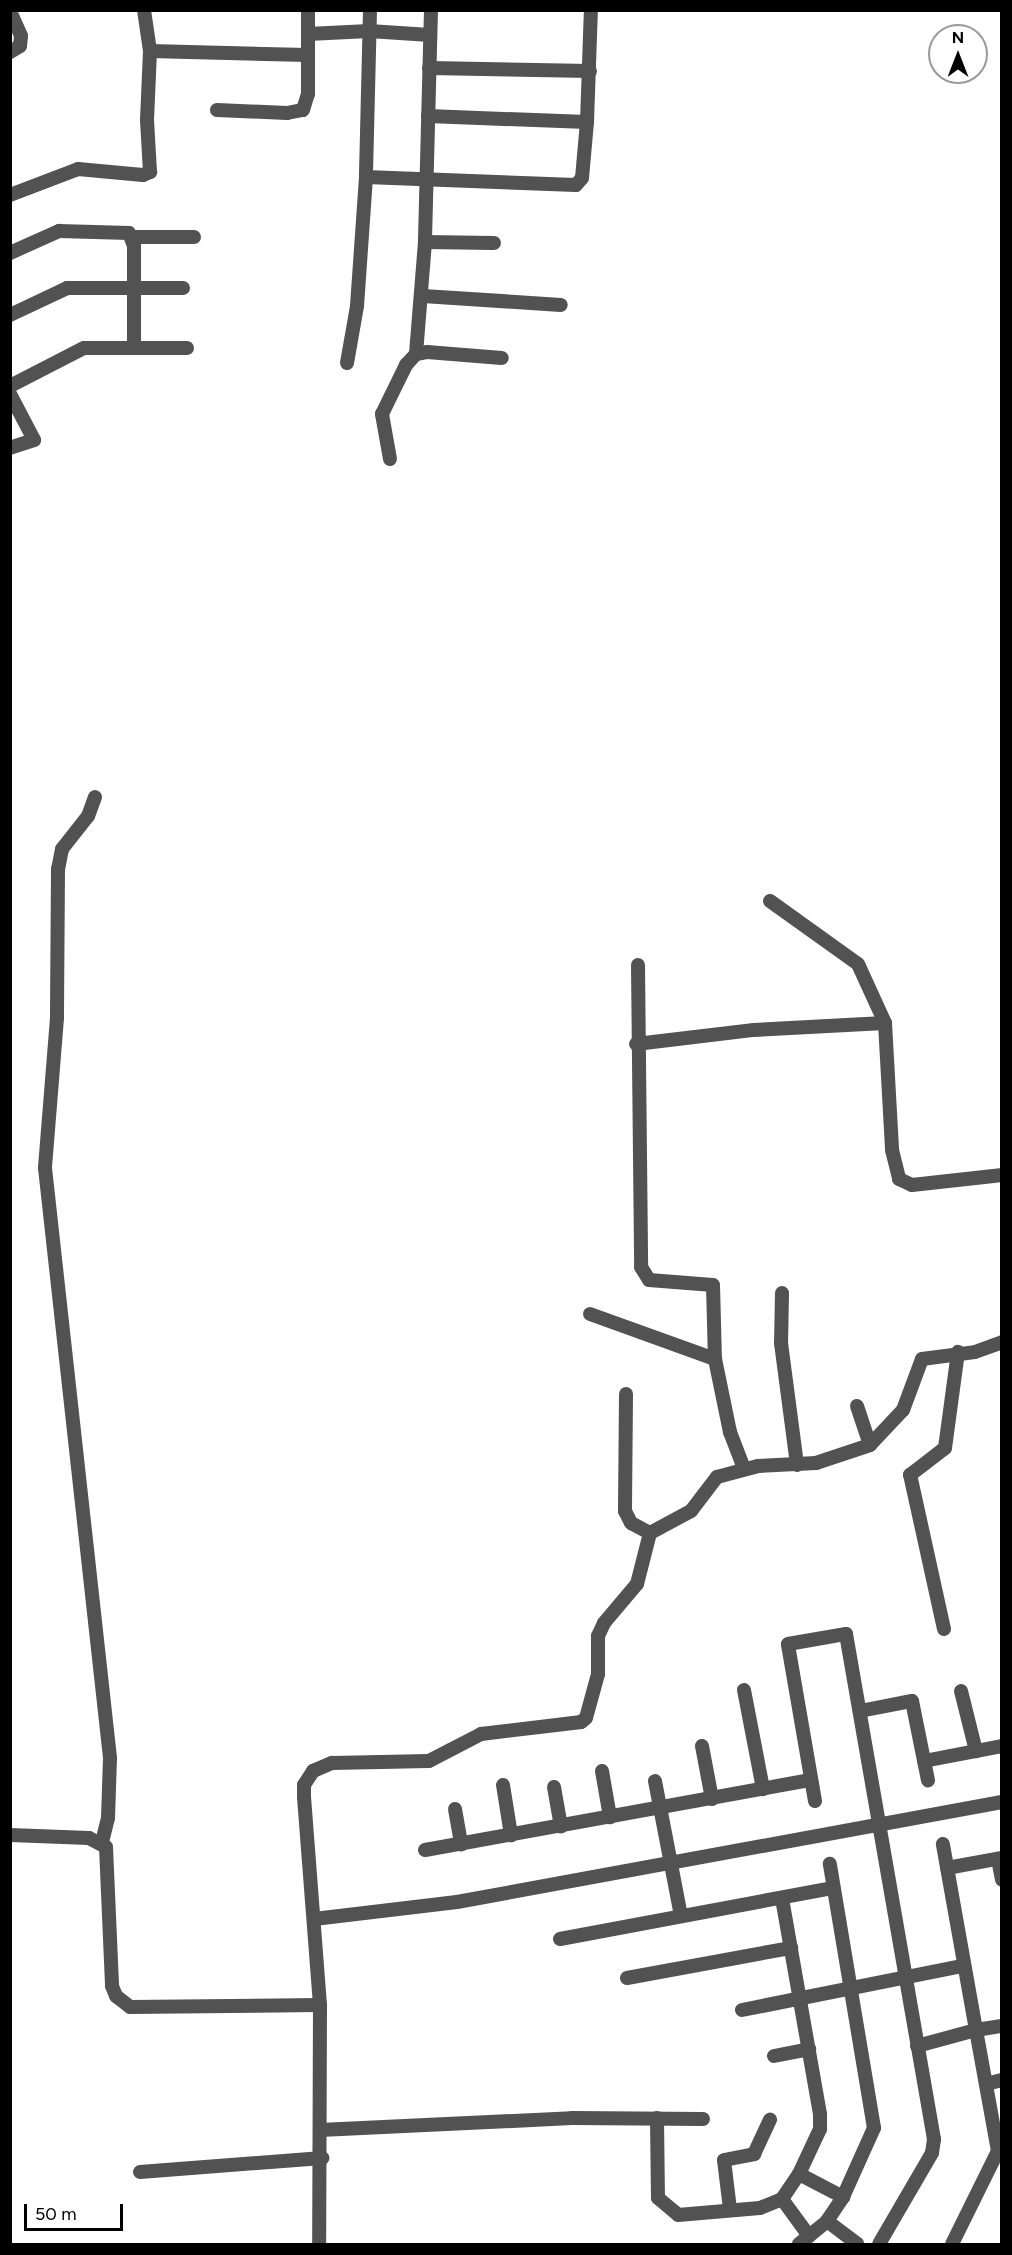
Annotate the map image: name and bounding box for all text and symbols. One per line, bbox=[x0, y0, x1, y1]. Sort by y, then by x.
north arrow bbox=[928, 24, 988, 84]
text: N bbox=[952, 28, 964, 47]
scale bar bbox=[27, 2192, 126, 2230]
text: 50 m bbox=[35, 2203, 77, 2225]

